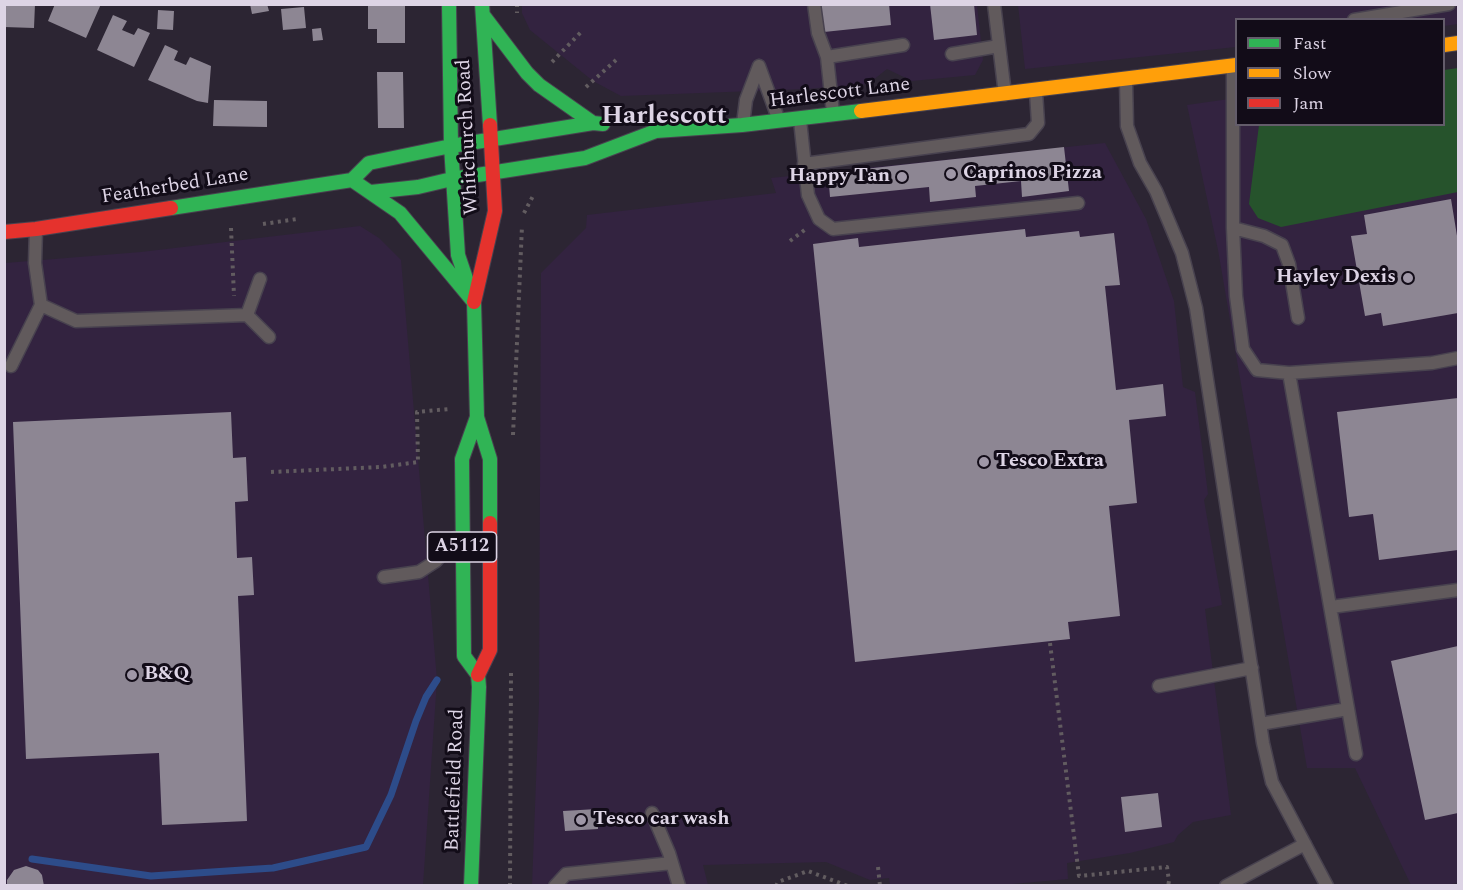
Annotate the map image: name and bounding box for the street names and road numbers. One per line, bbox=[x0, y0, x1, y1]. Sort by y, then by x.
street label: Whitchurch Road bbox=[453, 58, 485, 216]
street label: Harlescott Lane bbox=[768, 73, 912, 115]
street label: Featherbed Lane bbox=[100, 164, 250, 210]
road number: A5112 bbox=[428, 532, 496, 562]
street label: Battlefield Road bbox=[442, 708, 470, 852]

